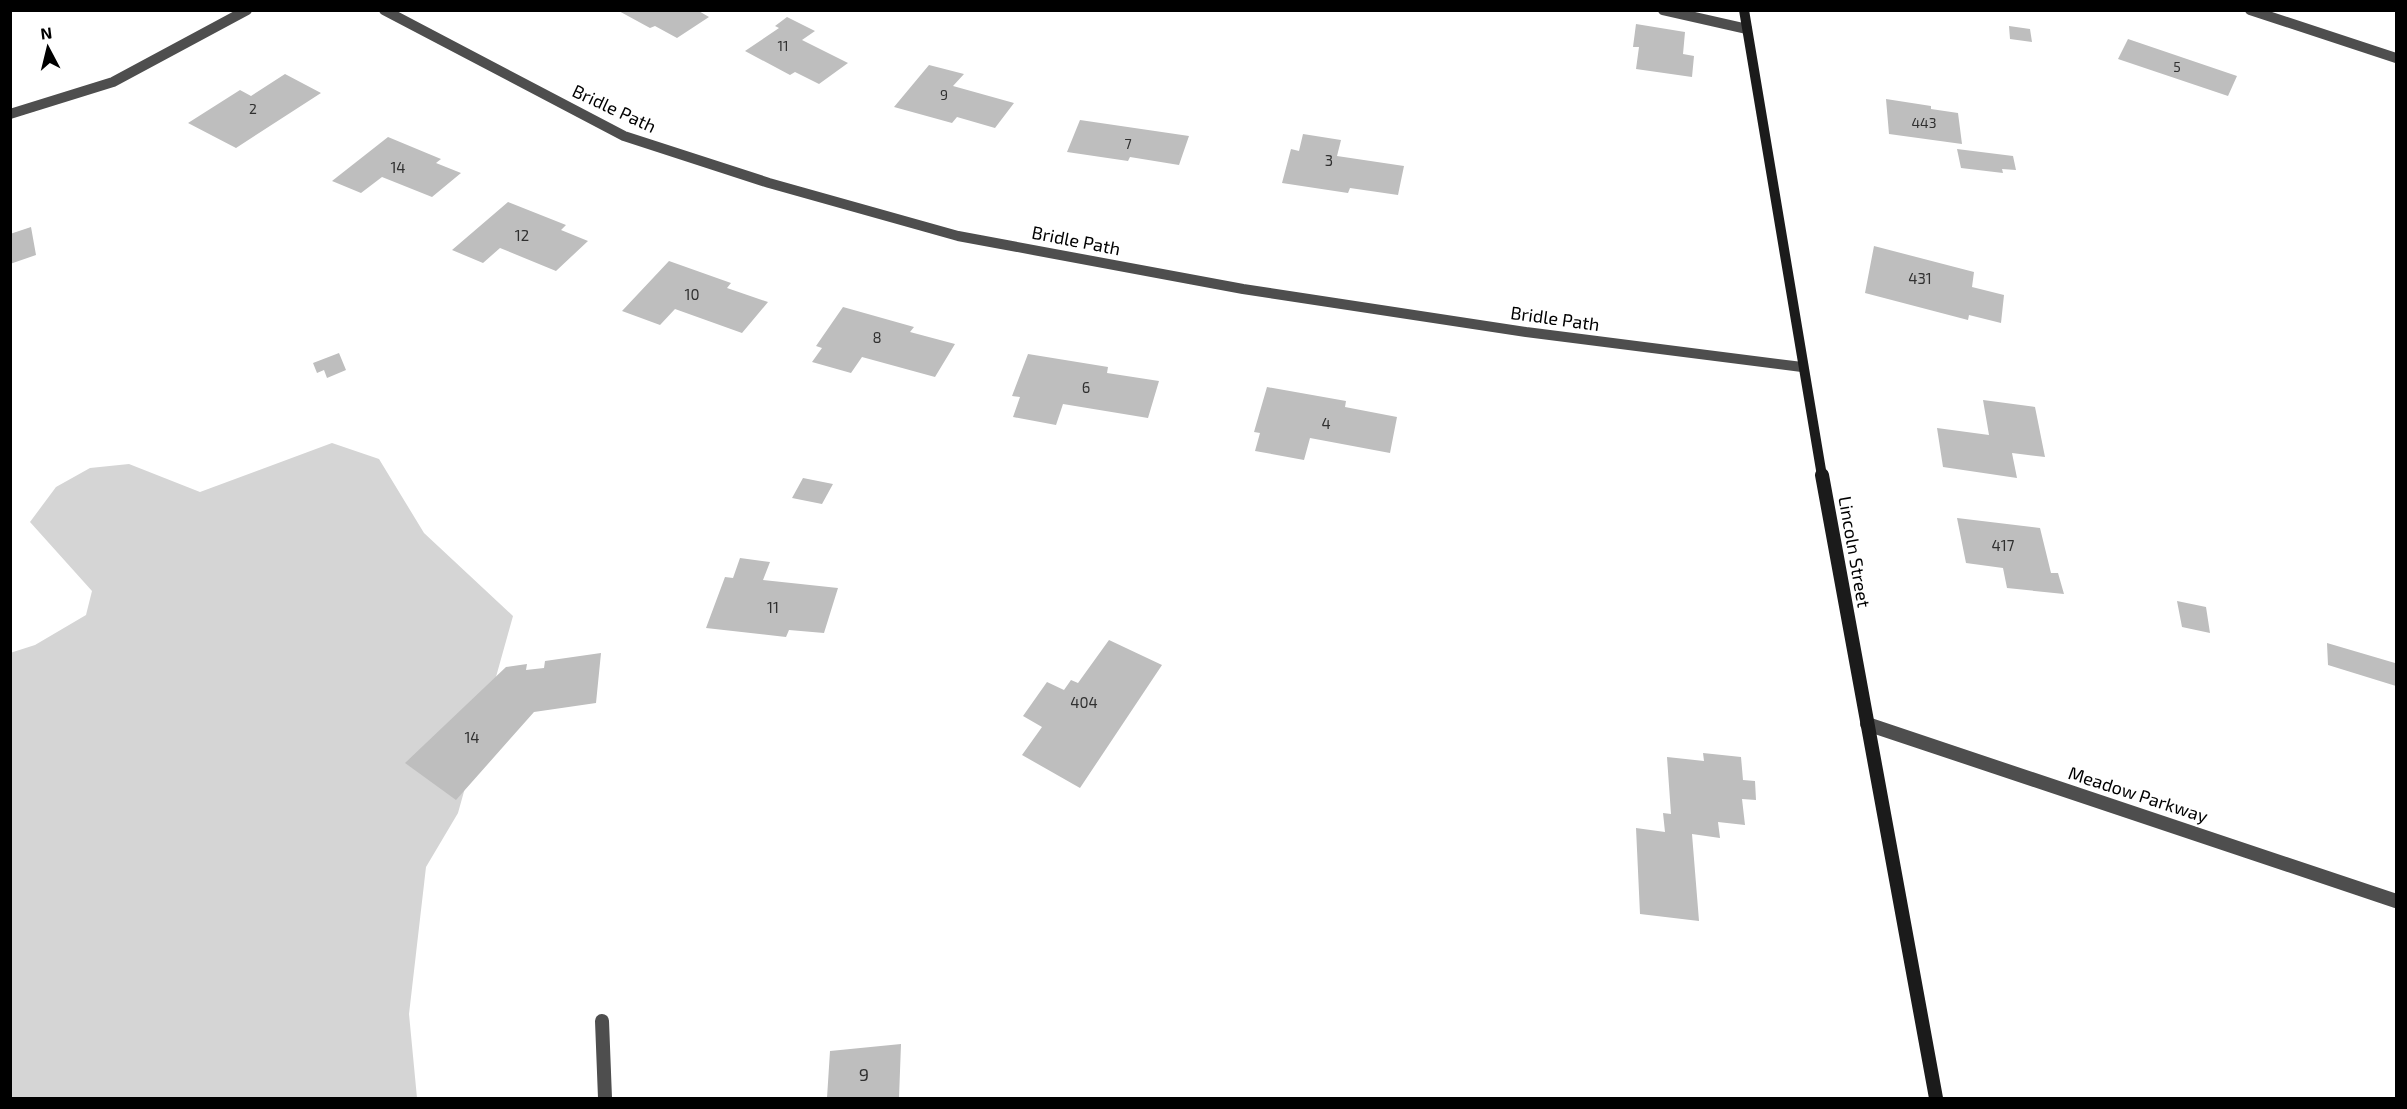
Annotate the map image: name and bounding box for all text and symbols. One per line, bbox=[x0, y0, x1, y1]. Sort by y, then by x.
north arrow bbox=[18, 18, 78, 78]
text: N bbox=[39, 22, 53, 43]
house number: 11 bbox=[777, 37, 789, 54]
house number: 5 bbox=[2173, 58, 2181, 75]
street label: Bridle Path bbox=[569, 79, 660, 137]
house number: 9 bbox=[940, 86, 948, 103]
house number: 2 bbox=[249, 100, 257, 117]
house number: 443 bbox=[1911, 114, 1937, 131]
house number: 7 bbox=[1124, 135, 1132, 152]
house number: 3 bbox=[1325, 151, 1333, 169]
house number: 14 bbox=[390, 158, 406, 176]
street label: Bridle Path bbox=[1030, 221, 1122, 259]
house number: 12 bbox=[515, 226, 529, 244]
house number: 431 bbox=[1908, 269, 1932, 287]
house number: 10 bbox=[684, 285, 700, 303]
street label: Bridle Path bbox=[1509, 301, 1601, 335]
house number: 8 bbox=[872, 328, 882, 346]
house number: 6 bbox=[1082, 378, 1090, 396]
house number: 4 bbox=[1321, 414, 1331, 432]
street label: Lincoln Street bbox=[1834, 494, 1876, 609]
house number: 417 bbox=[1992, 536, 2015, 554]
house number: 11 bbox=[767, 598, 779, 616]
house number: 404 bbox=[1070, 693, 1098, 711]
house number: 14 bbox=[464, 728, 480, 746]
street label: Meadow Parkway bbox=[2066, 761, 2211, 827]
house number: 9 bbox=[859, 1063, 869, 1085]

